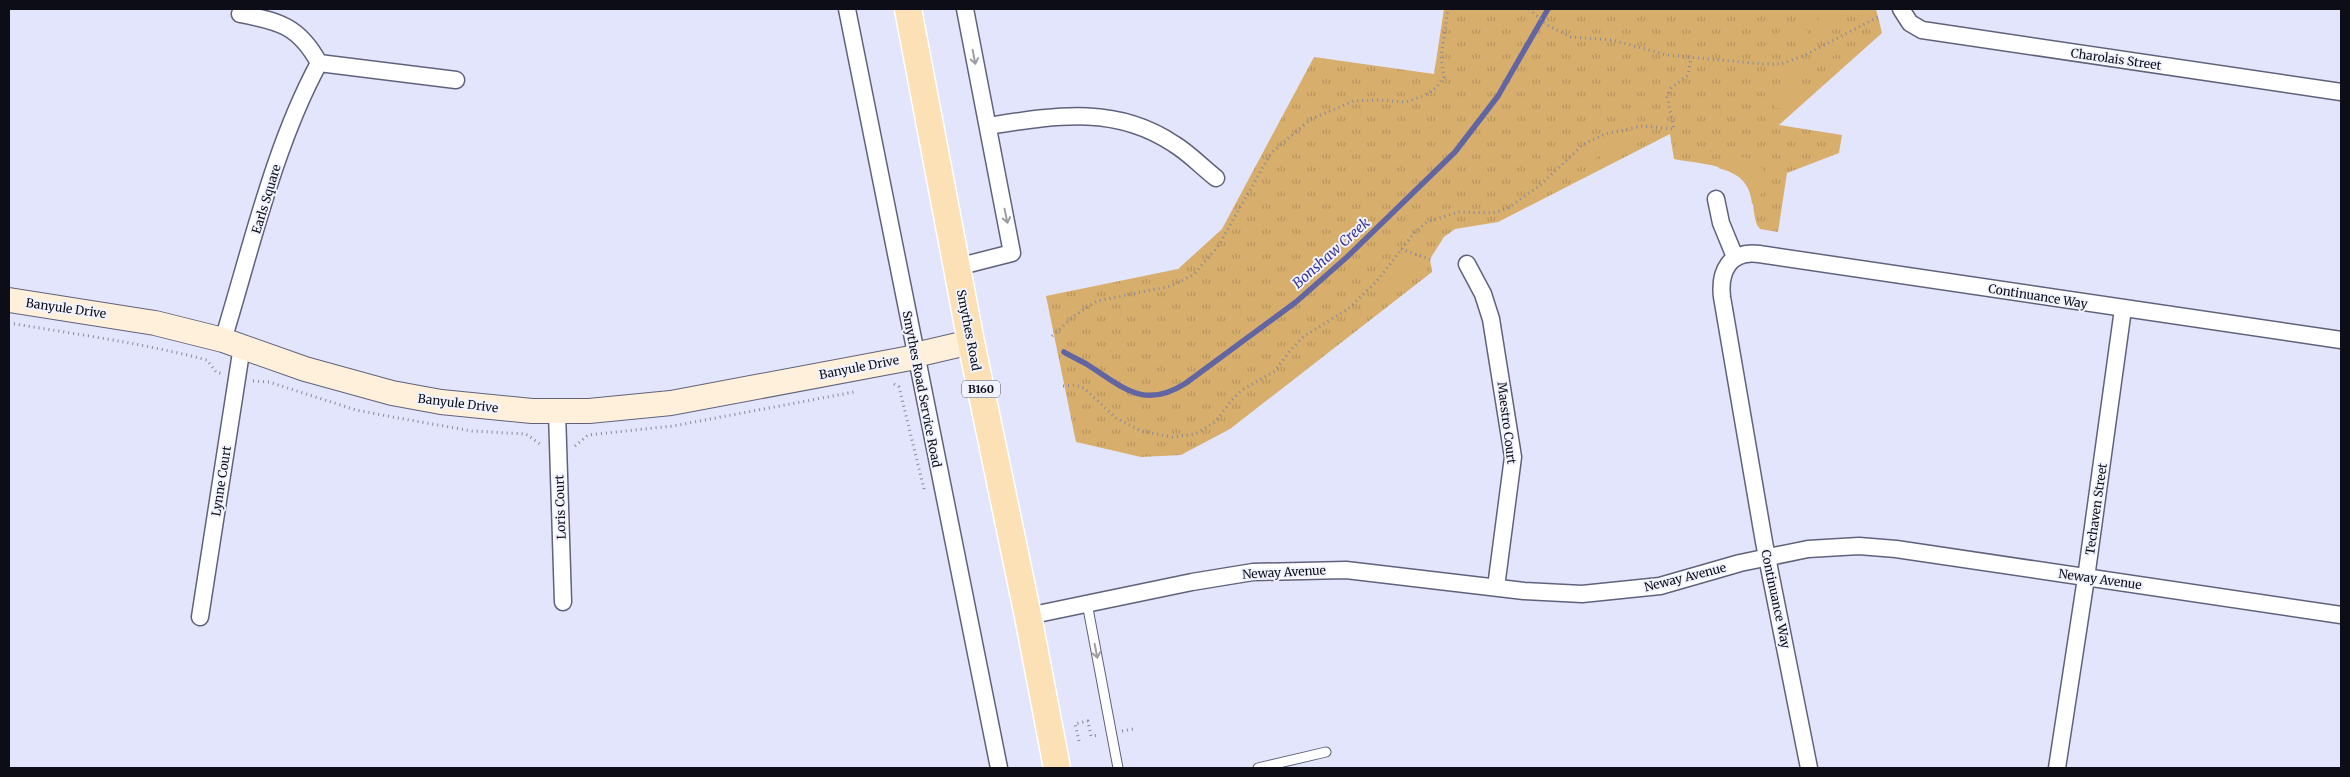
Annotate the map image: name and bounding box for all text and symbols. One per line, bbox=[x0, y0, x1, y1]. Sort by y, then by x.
street label: Charolais Street bbox=[2070, 45, 2163, 73]
one-way arrow bbox=[970, 48, 980, 64]
street label: Earls Square bbox=[248, 163, 284, 235]
one-way arrow bbox=[1002, 207, 1012, 223]
water label: Bonshaw Creek bbox=[1289, 213, 1374, 292]
street label: Continuance Way bbox=[1987, 281, 2089, 311]
street label: Smythes Road bbox=[954, 288, 984, 372]
street label: Banyule Drive bbox=[25, 295, 107, 321]
street label: Smythes Road Service Road bbox=[899, 309, 945, 469]
street label: Banyule Drive bbox=[818, 352, 900, 382]
road number: B160 bbox=[962, 380, 1000, 398]
street label: Maestro Court bbox=[1495, 381, 1520, 465]
street label: Banyule Drive bbox=[417, 391, 499, 415]
street label: Lynne Court bbox=[208, 444, 234, 517]
street label: Techaven Street bbox=[2082, 462, 2110, 556]
street label: Loris Court bbox=[551, 474, 569, 540]
street label: Continuance Way bbox=[1758, 548, 1794, 650]
street label: Neway Avenue bbox=[1643, 560, 1727, 594]
street label: Neway Avenue bbox=[1242, 562, 1326, 582]
street label: Neway Avenue bbox=[2057, 566, 2143, 592]
one-way arrow bbox=[1092, 643, 1101, 659]

